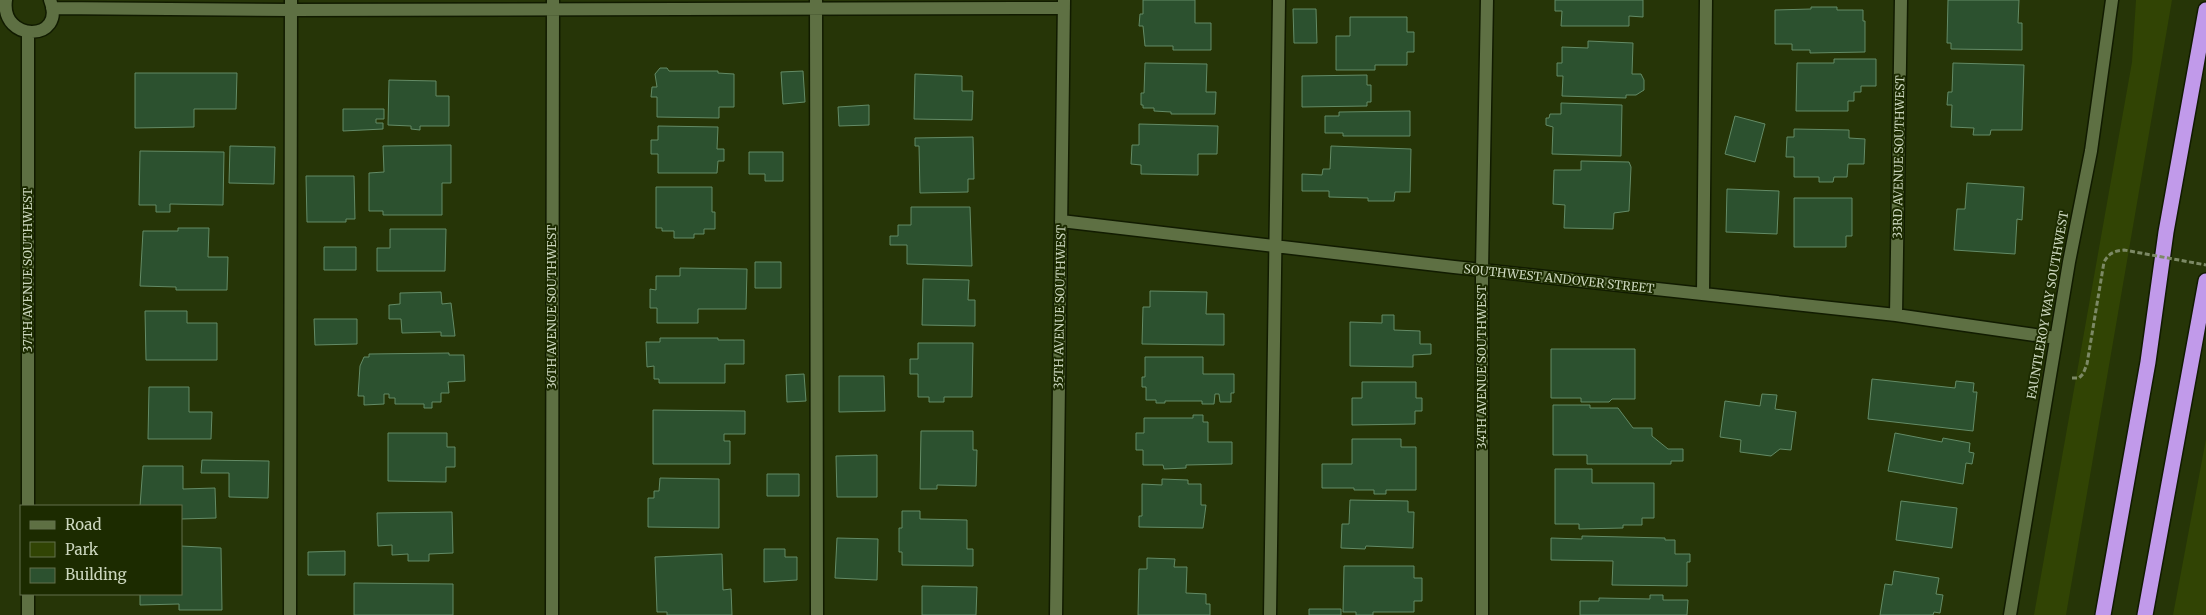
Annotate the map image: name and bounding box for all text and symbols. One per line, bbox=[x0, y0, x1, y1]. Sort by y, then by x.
street label: 33RD AVENUE SOUTHWEST bbox=[1890, 75, 1907, 239]
street label: 37TH AVENUE SOUTHWEST bbox=[20, 187, 35, 352]
street label: FAUNTLEROY WAY SOUTHWEST bbox=[2024, 209, 2072, 400]
street label: 36TH AVENUE SOUTHWEST bbox=[544, 224, 559, 389]
street label: 35TH AVENUE SOUTHWEST bbox=[1051, 224, 1068, 389]
street label: SOUTHWEST ANDOVER STREET bbox=[1463, 261, 1656, 296]
street label: 34TH AVENUE SOUTHWEST bbox=[1474, 284, 1489, 449]
legend bbox=[20, 505, 182, 595]
text: Road bbox=[65, 515, 101, 534]
text: Park bbox=[65, 540, 99, 559]
text: Building bbox=[65, 565, 127, 584]

